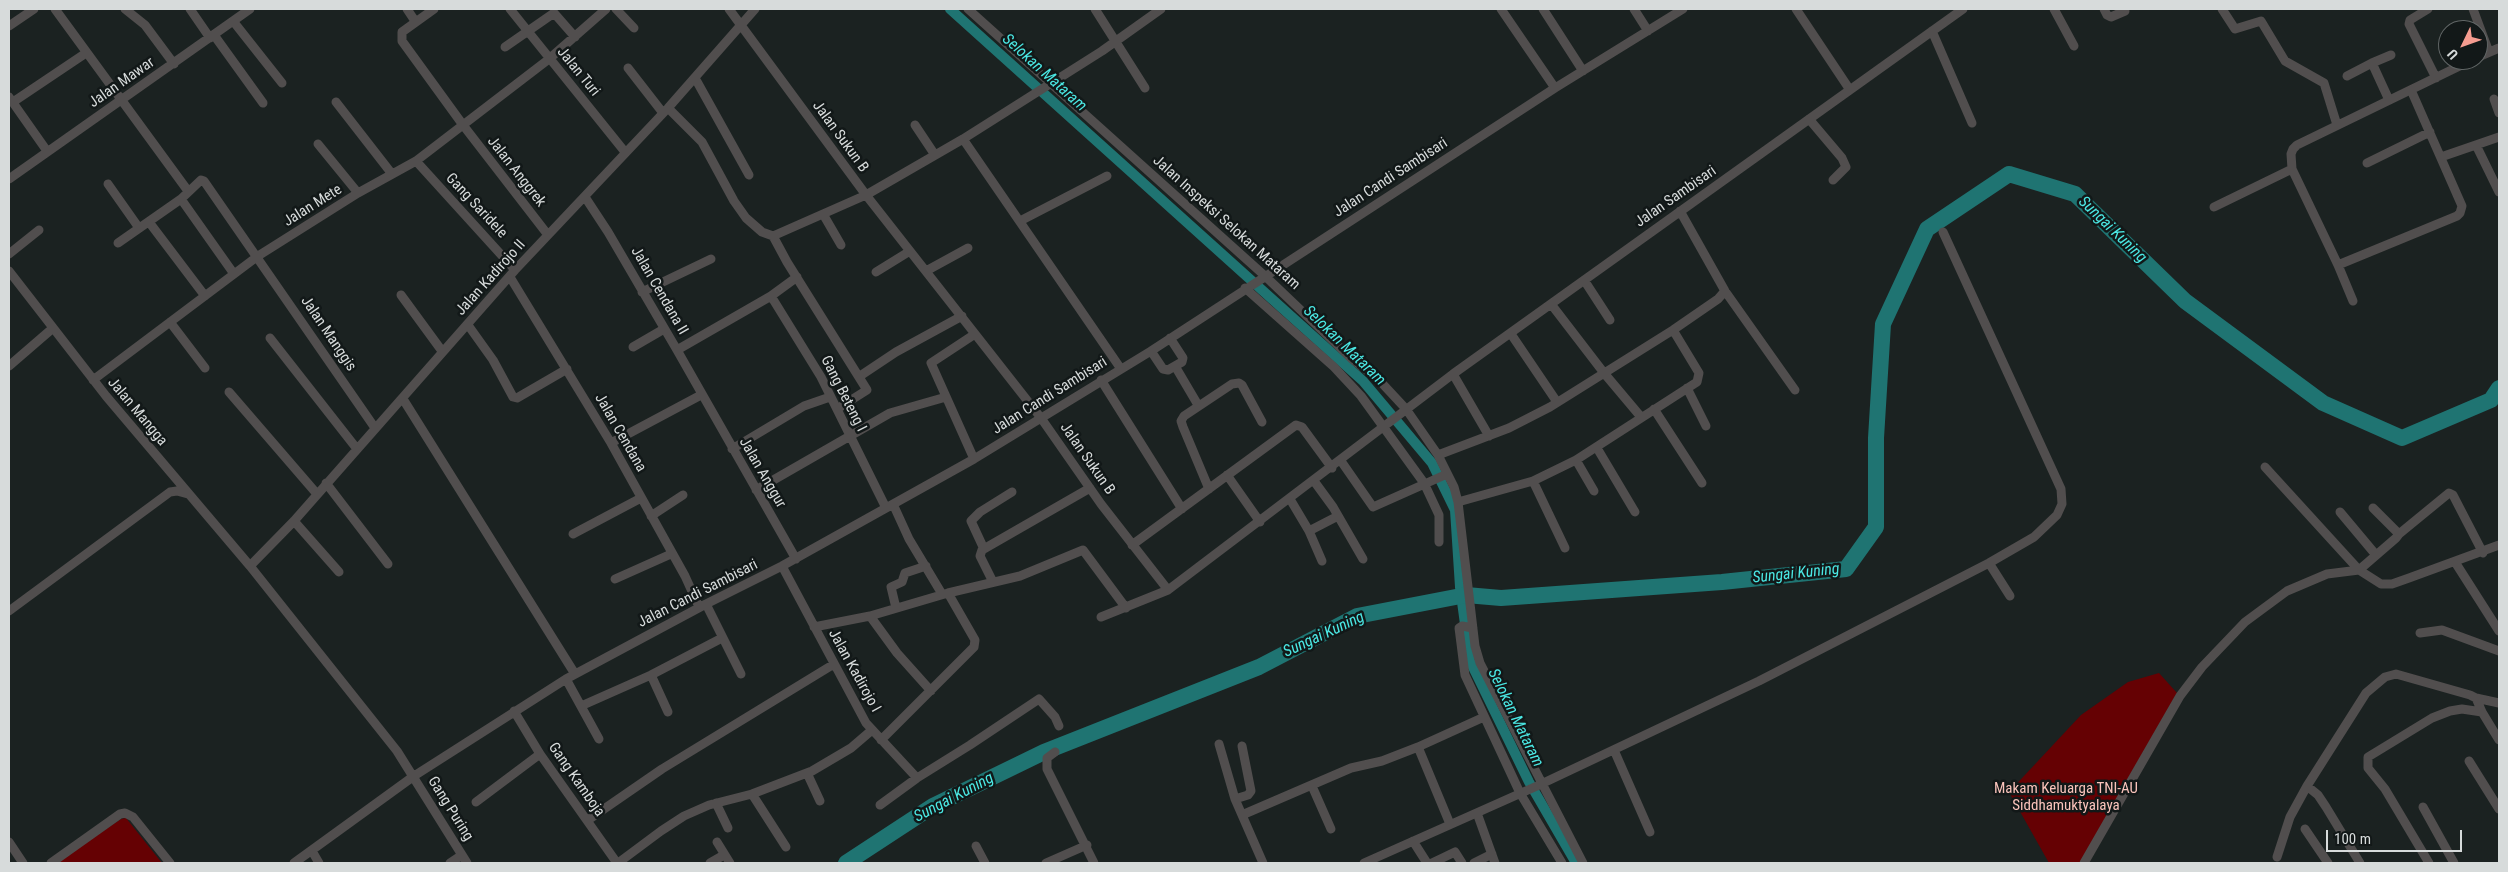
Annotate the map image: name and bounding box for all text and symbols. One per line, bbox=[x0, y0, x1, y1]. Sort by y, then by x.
north arrow bbox=[2438, 20, 2488, 70]
water label: Selokan Mataram bbox=[998, 30, 1090, 116]
street label: Jalan Turi bbox=[553, 44, 603, 100]
text: U bbox=[2444, 46, 2461, 63]
street label: Jalan Mawar bbox=[86, 54, 158, 112]
street label: Jalan Sukun B bbox=[808, 98, 872, 176]
street label: Jalan Anggrek bbox=[483, 133, 549, 211]
street label: Jalan Candi Sambisari bbox=[1331, 134, 1451, 222]
street label: Jalan Inspeksi Selokan Mataram bbox=[1149, 152, 1303, 294]
street label: Jalan Sambisari bbox=[1632, 162, 1720, 232]
street label: Gang Saridele bbox=[441, 170, 511, 242]
street label: Jalan Mete bbox=[280, 181, 346, 231]
water label: Sungai Kuning bbox=[2074, 193, 2150, 267]
street label: Jalan Kadirojo II bbox=[452, 236, 530, 320]
street label: Jalan Cendana II bbox=[627, 244, 691, 338]
street label: Jalan Manggis bbox=[296, 293, 360, 375]
water label: Selokan Mataram bbox=[1299, 302, 1389, 390]
street label: Gang Beteng I bbox=[816, 353, 870, 435]
street label: Jalan Candi Sambisari bbox=[989, 353, 1111, 439]
street label: Jalan Mangga bbox=[103, 374, 171, 450]
street label: Jalan Cendana bbox=[590, 391, 650, 475]
street label: Jalan Sukun B bbox=[1056, 420, 1118, 498]
street label: Jalan Anggur bbox=[735, 435, 789, 511]
street label: Jalan Candi Sambisari bbox=[635, 556, 761, 632]
water label: Sungai Kuning bbox=[1752, 560, 1840, 588]
water label: Sungai Kuning bbox=[1280, 608, 1368, 662]
street label: Jalan Kadirojo I bbox=[824, 626, 884, 716]
water label: Selokan Mataram bbox=[1483, 666, 1547, 770]
street label: Gang Kamboja bbox=[544, 739, 608, 821]
water label: Sungai Kuning bbox=[911, 769, 997, 827]
street label: Gang Puring bbox=[423, 774, 477, 844]
park label: Makam Keluarga TNI-AU Siddhamuktyalaya bbox=[1994, 780, 2138, 815]
scale bar bbox=[2328, 820, 2464, 852]
text: 100 m bbox=[2334, 830, 2371, 848]

